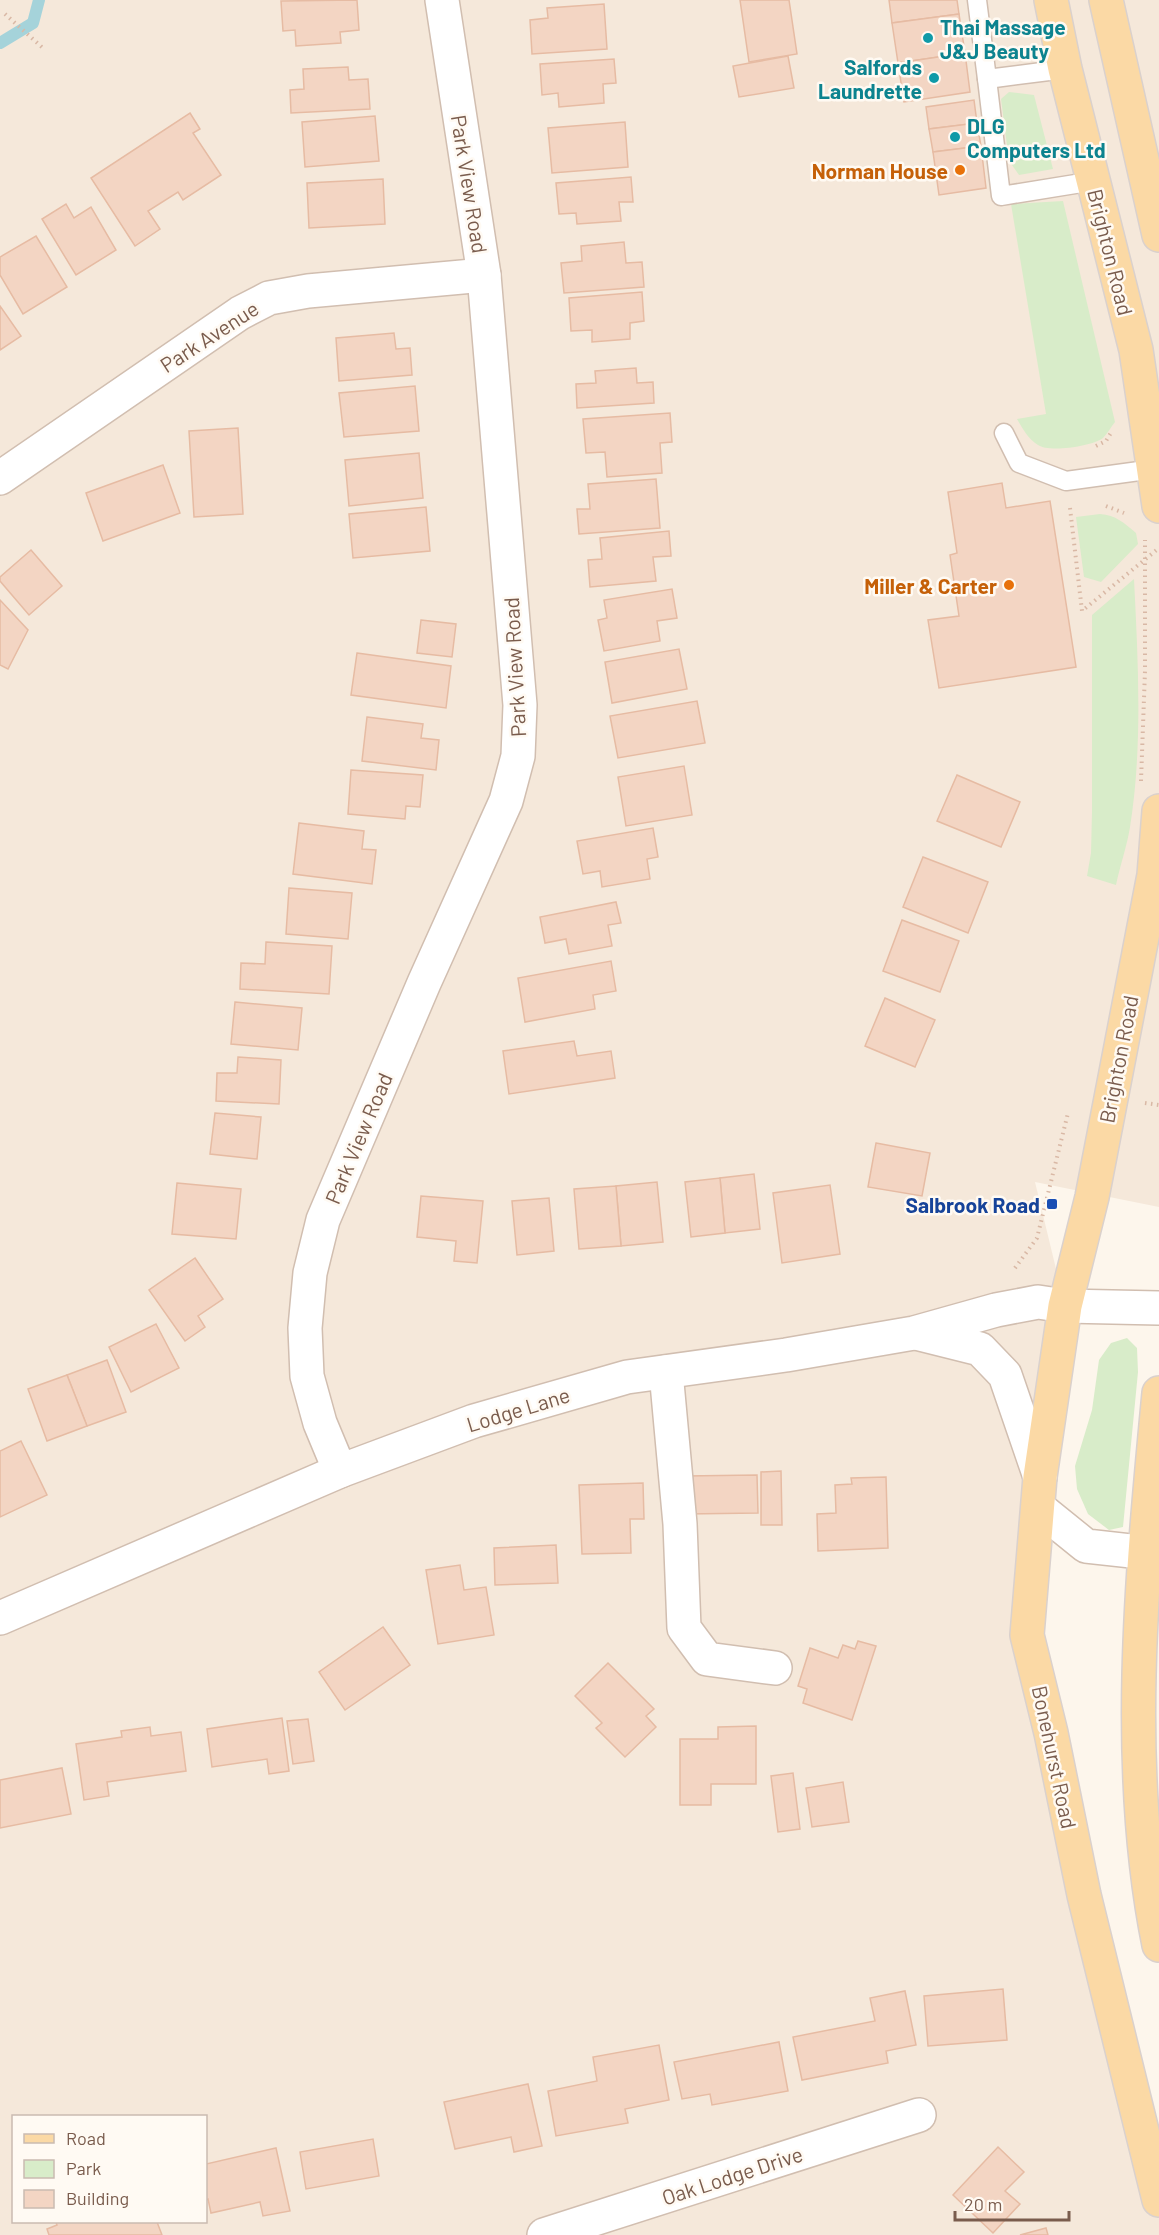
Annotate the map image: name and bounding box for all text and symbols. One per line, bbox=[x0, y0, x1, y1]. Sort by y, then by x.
place label: Thai Massage J&J Beauty bbox=[940, 14, 1066, 63]
marker: Thai Massage J&J Beauty bbox=[921, 31, 935, 45]
place label: Salfords Laundrette bbox=[818, 54, 922, 103]
marker: Salfords Laundrette bbox=[927, 71, 941, 85]
street label: Park View Road bbox=[447, 113, 493, 255]
place label: DLG Computers Ltd bbox=[967, 113, 1106, 162]
marker: DLG Computers Ltd bbox=[948, 130, 962, 144]
place label: Norman House bbox=[812, 158, 948, 183]
marker: Norman House bbox=[953, 163, 967, 177]
street label: Brighton Road bbox=[1083, 186, 1139, 318]
street label: Park Avenue bbox=[155, 295, 263, 377]
place label: Miller & Carter bbox=[864, 573, 997, 598]
marker: Miller & Carter bbox=[1002, 578, 1016, 592]
street label: Park View Road bbox=[498, 596, 530, 738]
street label: Brighton Road bbox=[1093, 993, 1143, 1125]
street label: Park View Road bbox=[319, 1069, 397, 1207]
place label: Salbrook Road bbox=[906, 1192, 1040, 1217]
marker: Salbrook Road bbox=[1045, 1197, 1059, 1211]
street label: Lodge Lane bbox=[463, 1381, 573, 1437]
street label: Bonehurst Road bbox=[1028, 1683, 1082, 1831]
legend bbox=[12, 2115, 207, 2223]
text: Road bbox=[66, 2127, 106, 2149]
street label: Oak Lodge Drive bbox=[658, 2140, 806, 2210]
text: Park bbox=[66, 2157, 101, 2179]
scale bar bbox=[955, 2184, 1069, 2222]
text: Building bbox=[66, 2187, 129, 2209]
text: 20 m bbox=[964, 2193, 1002, 2215]

